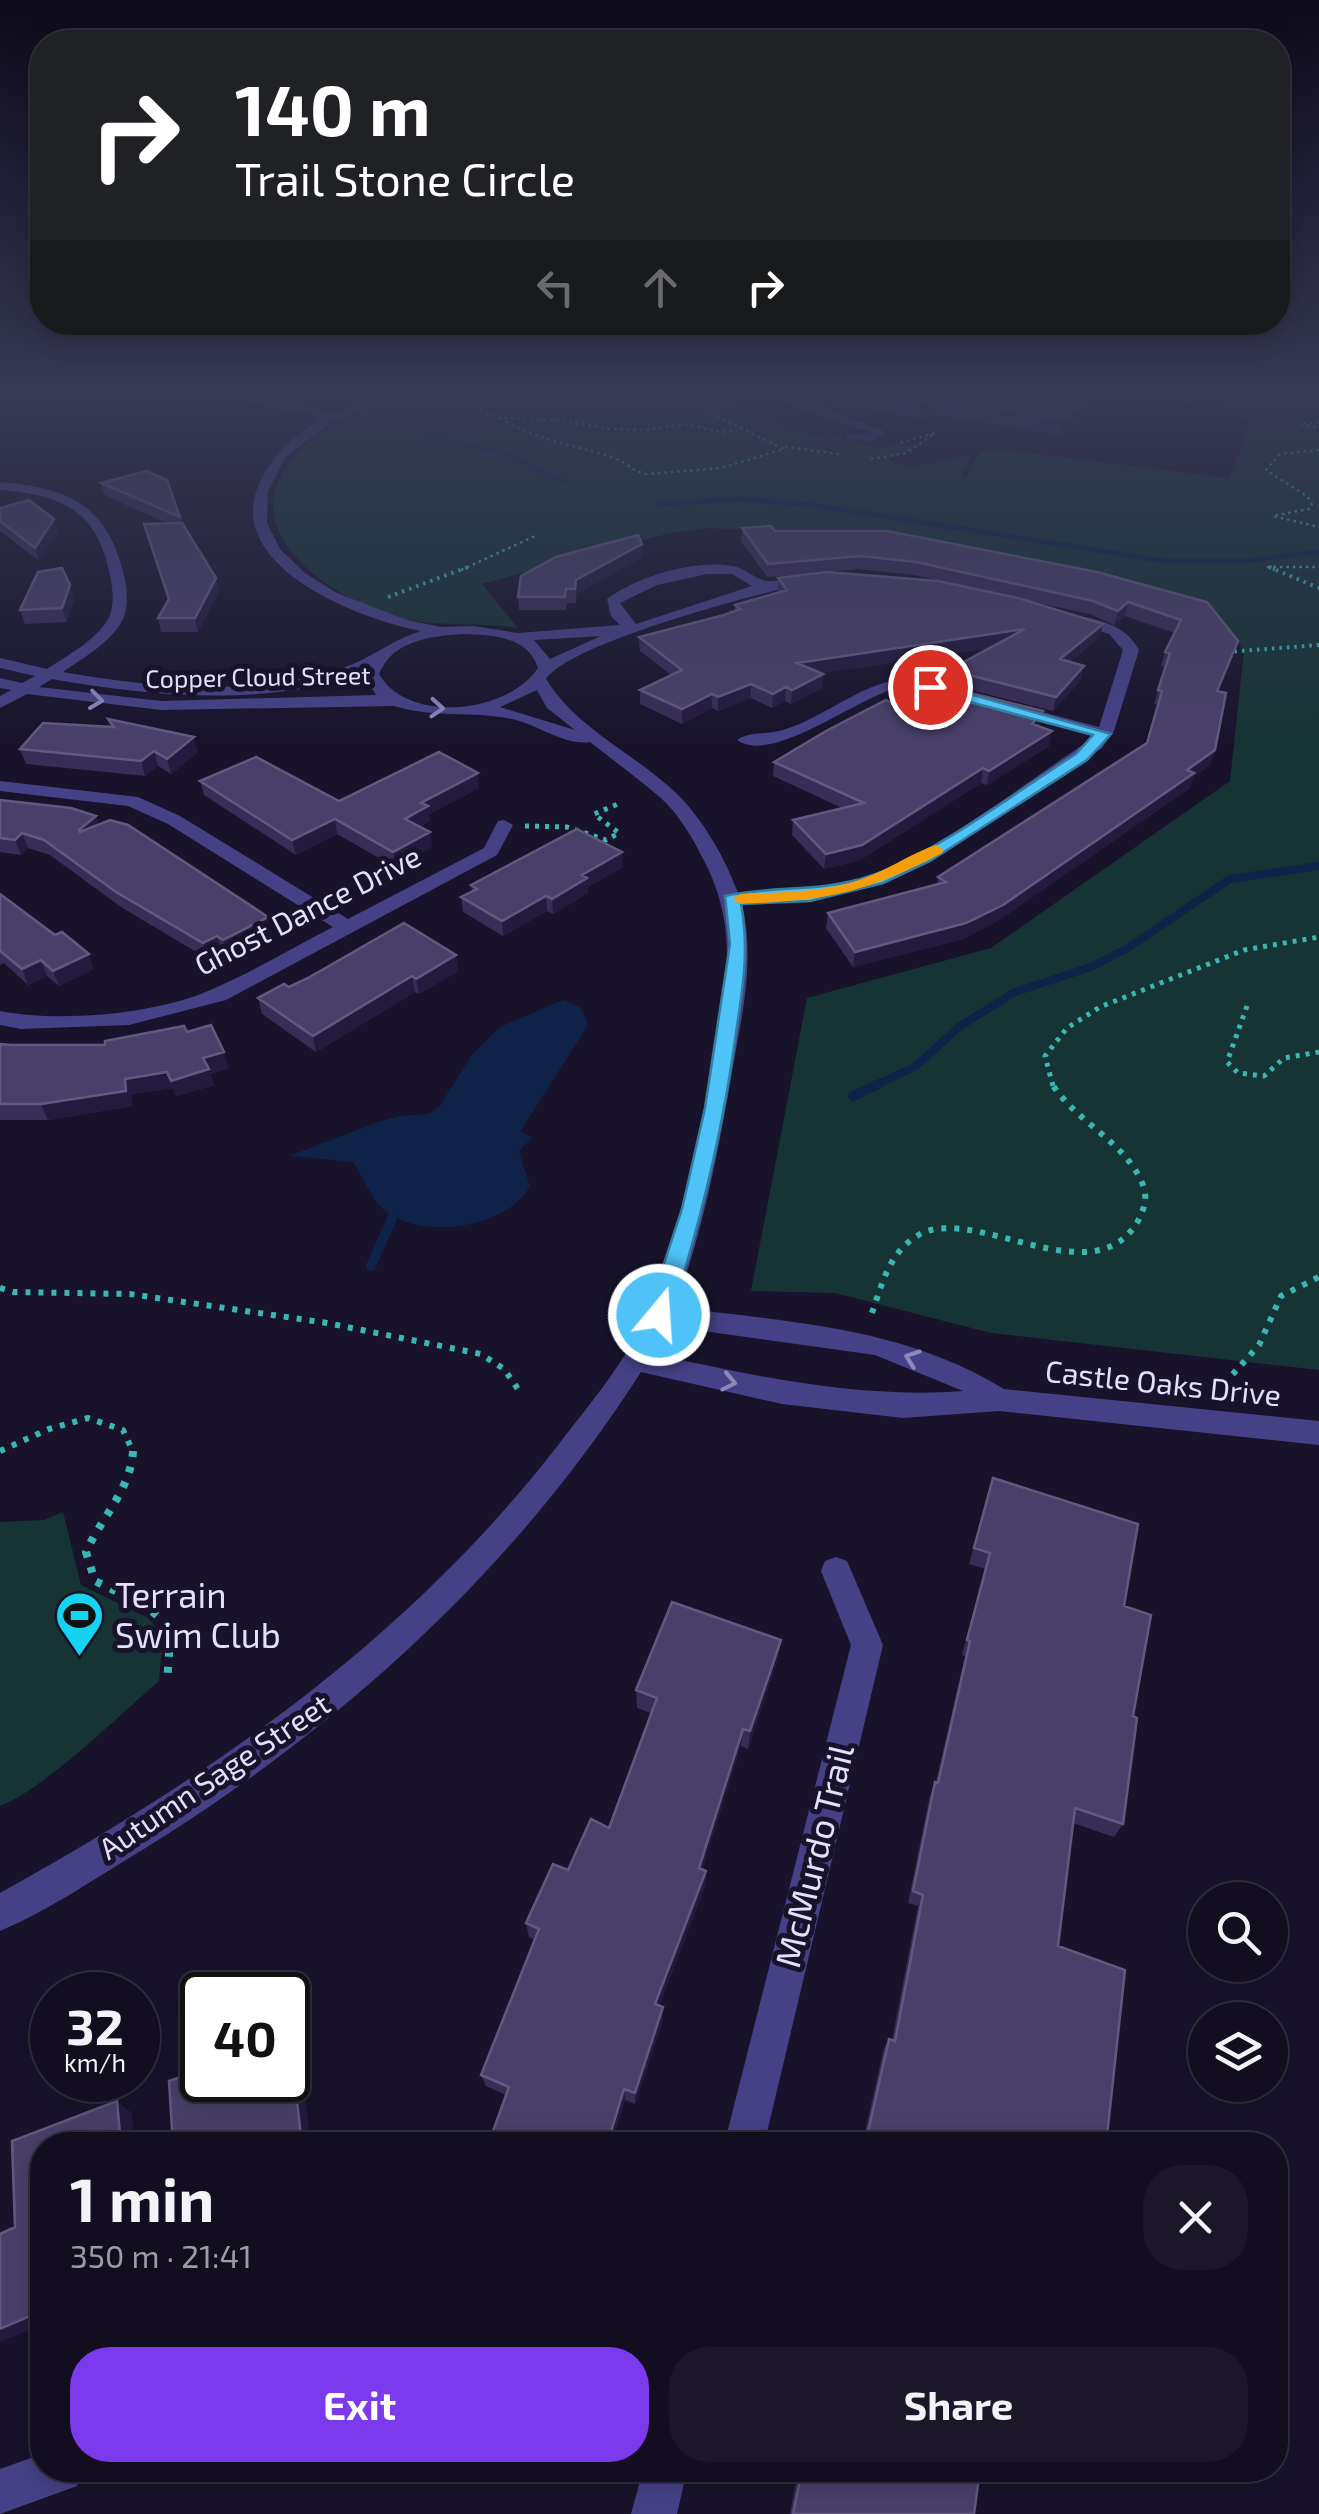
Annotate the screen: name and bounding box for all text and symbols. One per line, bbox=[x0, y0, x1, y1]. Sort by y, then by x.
text: 140 m bbox=[235, 66, 431, 150]
icon: right bbox=[70, 70, 200, 200]
text: Trail Stone Circle bbox=[235, 151, 575, 205]
icon: left bbox=[528, 260, 583, 315]
icon: ahead bbox=[633, 260, 688, 315]
icon: right bbox=[738, 260, 793, 315]
pin bbox=[888, 645, 973, 730]
street label: Copper Cloud Street bbox=[145, 659, 371, 693]
icon: arrive bbox=[903, 660, 958, 715]
one-way arrow bbox=[88, 689, 104, 710]
one-way arrow bbox=[430, 697, 446, 719]
street label: Ghost Dance Drive bbox=[188, 837, 426, 982]
position arrow bbox=[607, 1263, 711, 1367]
one-way arrow bbox=[904, 1349, 921, 1370]
street label: Castle Oaks Drive bbox=[1044, 1352, 1283, 1412]
one-way arrow bbox=[720, 1371, 737, 1392]
place label: Terrain Swim Club bbox=[115, 1573, 281, 1655]
sports icon: Terrain Swim Club bbox=[54, 1590, 106, 1658]
street label: Autumn Sage Street bbox=[92, 1685, 336, 1866]
street label: McMurdo Trail bbox=[765, 1739, 861, 1971]
map controls bbox=[1188, 1882, 1288, 2102]
button: search bbox=[1188, 1882, 1288, 1982]
speed limit sign: 40 bbox=[180, 1972, 310, 2102]
text: 32 bbox=[66, 1995, 124, 2055]
button: layers bbox=[1188, 2002, 1288, 2102]
text: km/h bbox=[64, 2047, 126, 2077]
text: 1 min bbox=[70, 2162, 214, 2234]
button: close bbox=[1143, 2165, 1248, 2270]
text: 350 m · 21:41 bbox=[70, 2236, 252, 2274]
button: Exit bbox=[70, 2347, 649, 2462]
button: Share bbox=[669, 2347, 1248, 2462]

